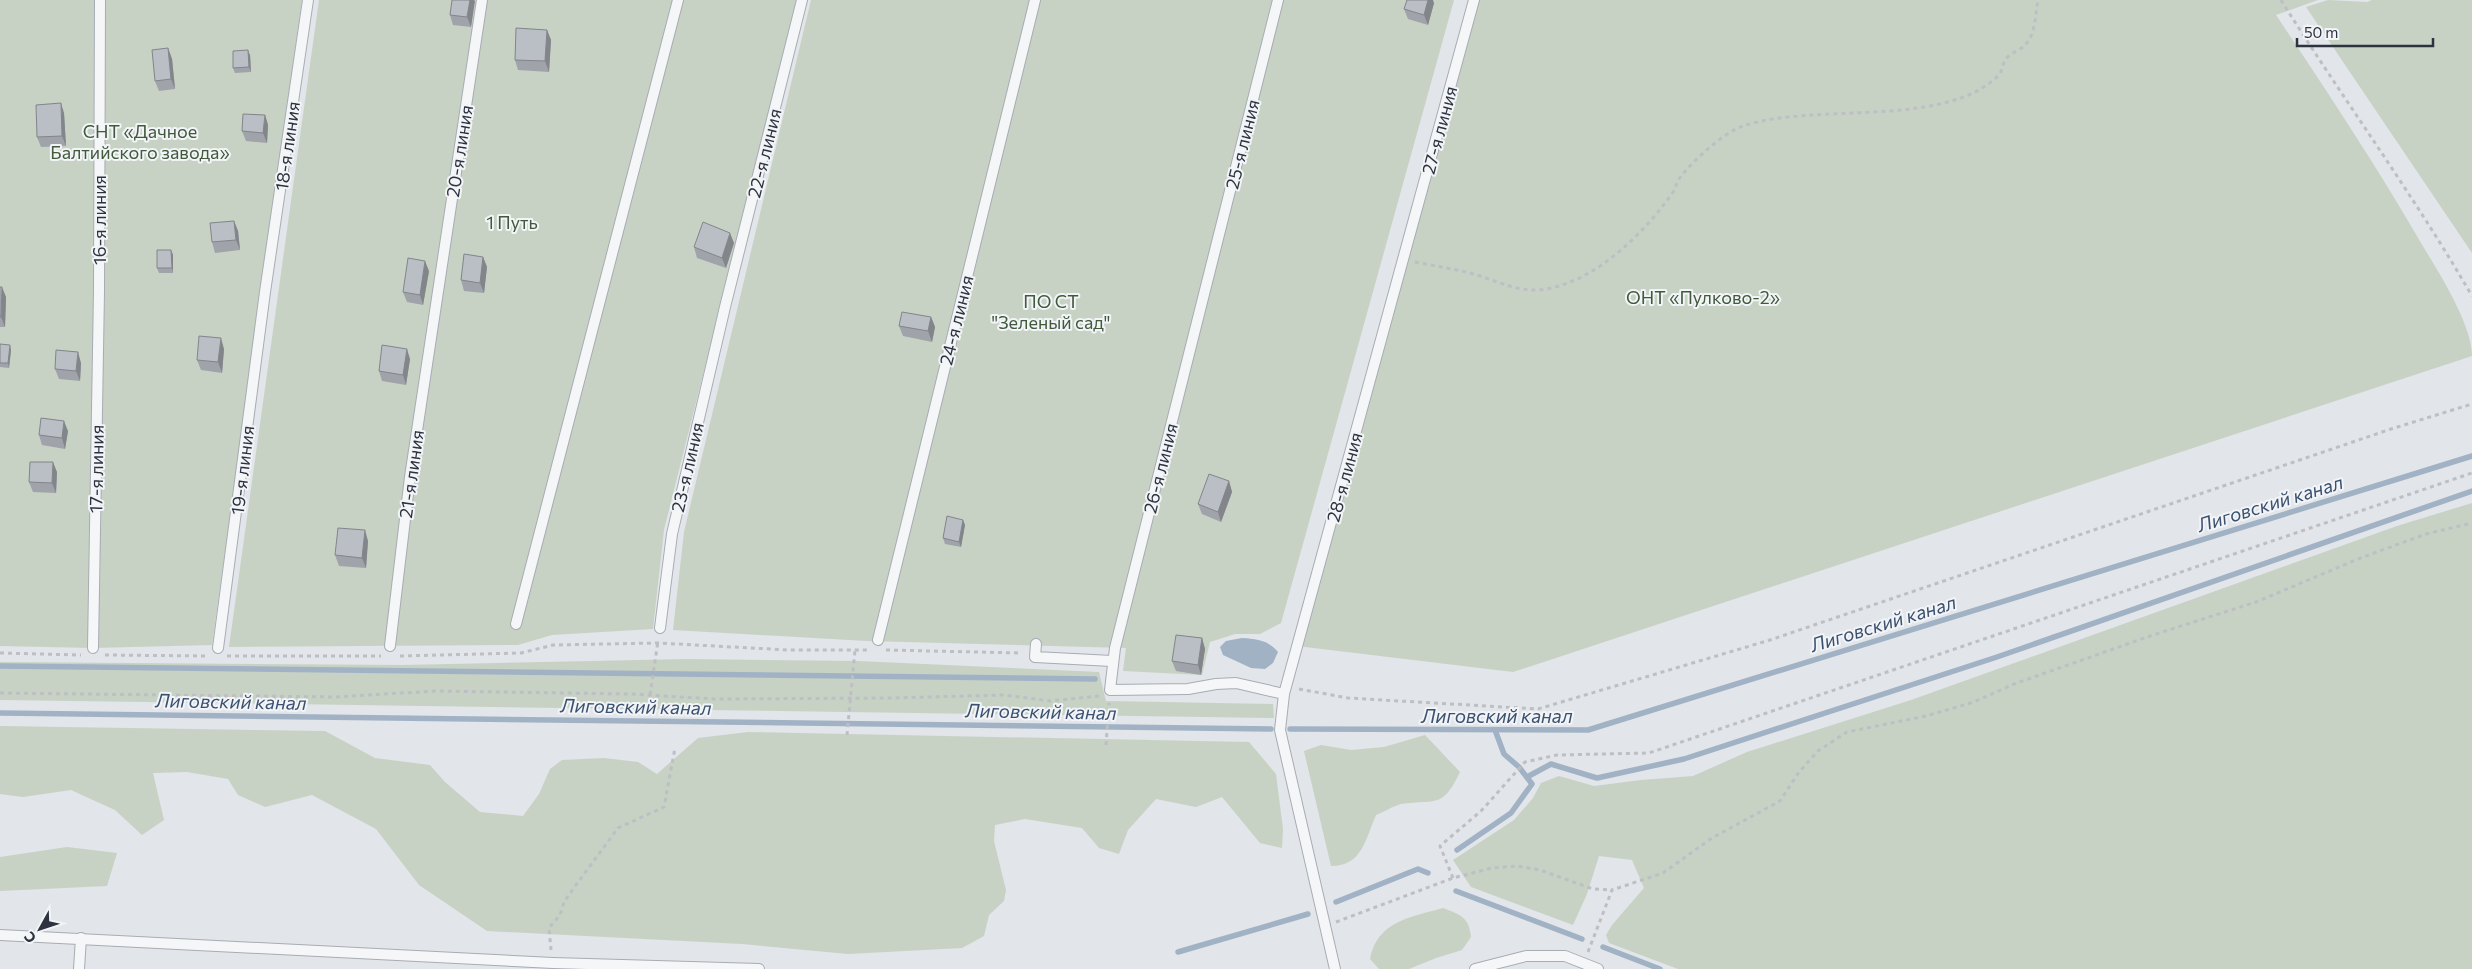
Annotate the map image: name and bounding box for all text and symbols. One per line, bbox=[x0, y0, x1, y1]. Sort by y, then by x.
scale bar bbox=[2297, 15, 2433, 47]
text: 50 m bbox=[2304, 23, 2338, 41]
street label: 27-я линия bbox=[1417, 83, 1461, 177]
street label: 25-я линия bbox=[1220, 97, 1264, 191]
street label: 18-я линия bbox=[270, 100, 304, 192]
street label: 20-я линия bbox=[441, 103, 477, 199]
street label: 22-я линия bbox=[742, 106, 786, 200]
park label: СНТ «Дачное Балтийского завода» bbox=[50, 120, 230, 163]
street label: 16-я линия bbox=[88, 175, 110, 265]
park label: 1 Путь bbox=[486, 211, 538, 233]
street label: 24-я линия bbox=[934, 273, 978, 367]
park label: ОНТ «Пулково-2» bbox=[1626, 286, 1780, 308]
park label: ПО СТ "Зеленый сад" bbox=[992, 290, 1110, 333]
street label: 23-я линия bbox=[666, 420, 708, 514]
street label: 26-я линия bbox=[1138, 421, 1182, 515]
street label: 19-я линия bbox=[226, 424, 258, 516]
street label: 17-я линия bbox=[84, 425, 108, 513]
street label: 21-я линия bbox=[394, 428, 428, 520]
street label: 28-я линия bbox=[1321, 430, 1367, 524]
water label: Лиговский канал bbox=[2193, 470, 2346, 536]
water label: Лиговский канал bbox=[1806, 590, 1959, 656]
water label: Лиговский канал bbox=[154, 688, 307, 714]
water label: Лиговский канал bbox=[559, 693, 712, 719]
water label: Лиговский канал bbox=[964, 698, 1117, 724]
water label: Лиговский канал bbox=[1420, 704, 1573, 727]
north arrow bbox=[15, 904, 65, 954]
text: С bbox=[20, 929, 39, 947]

